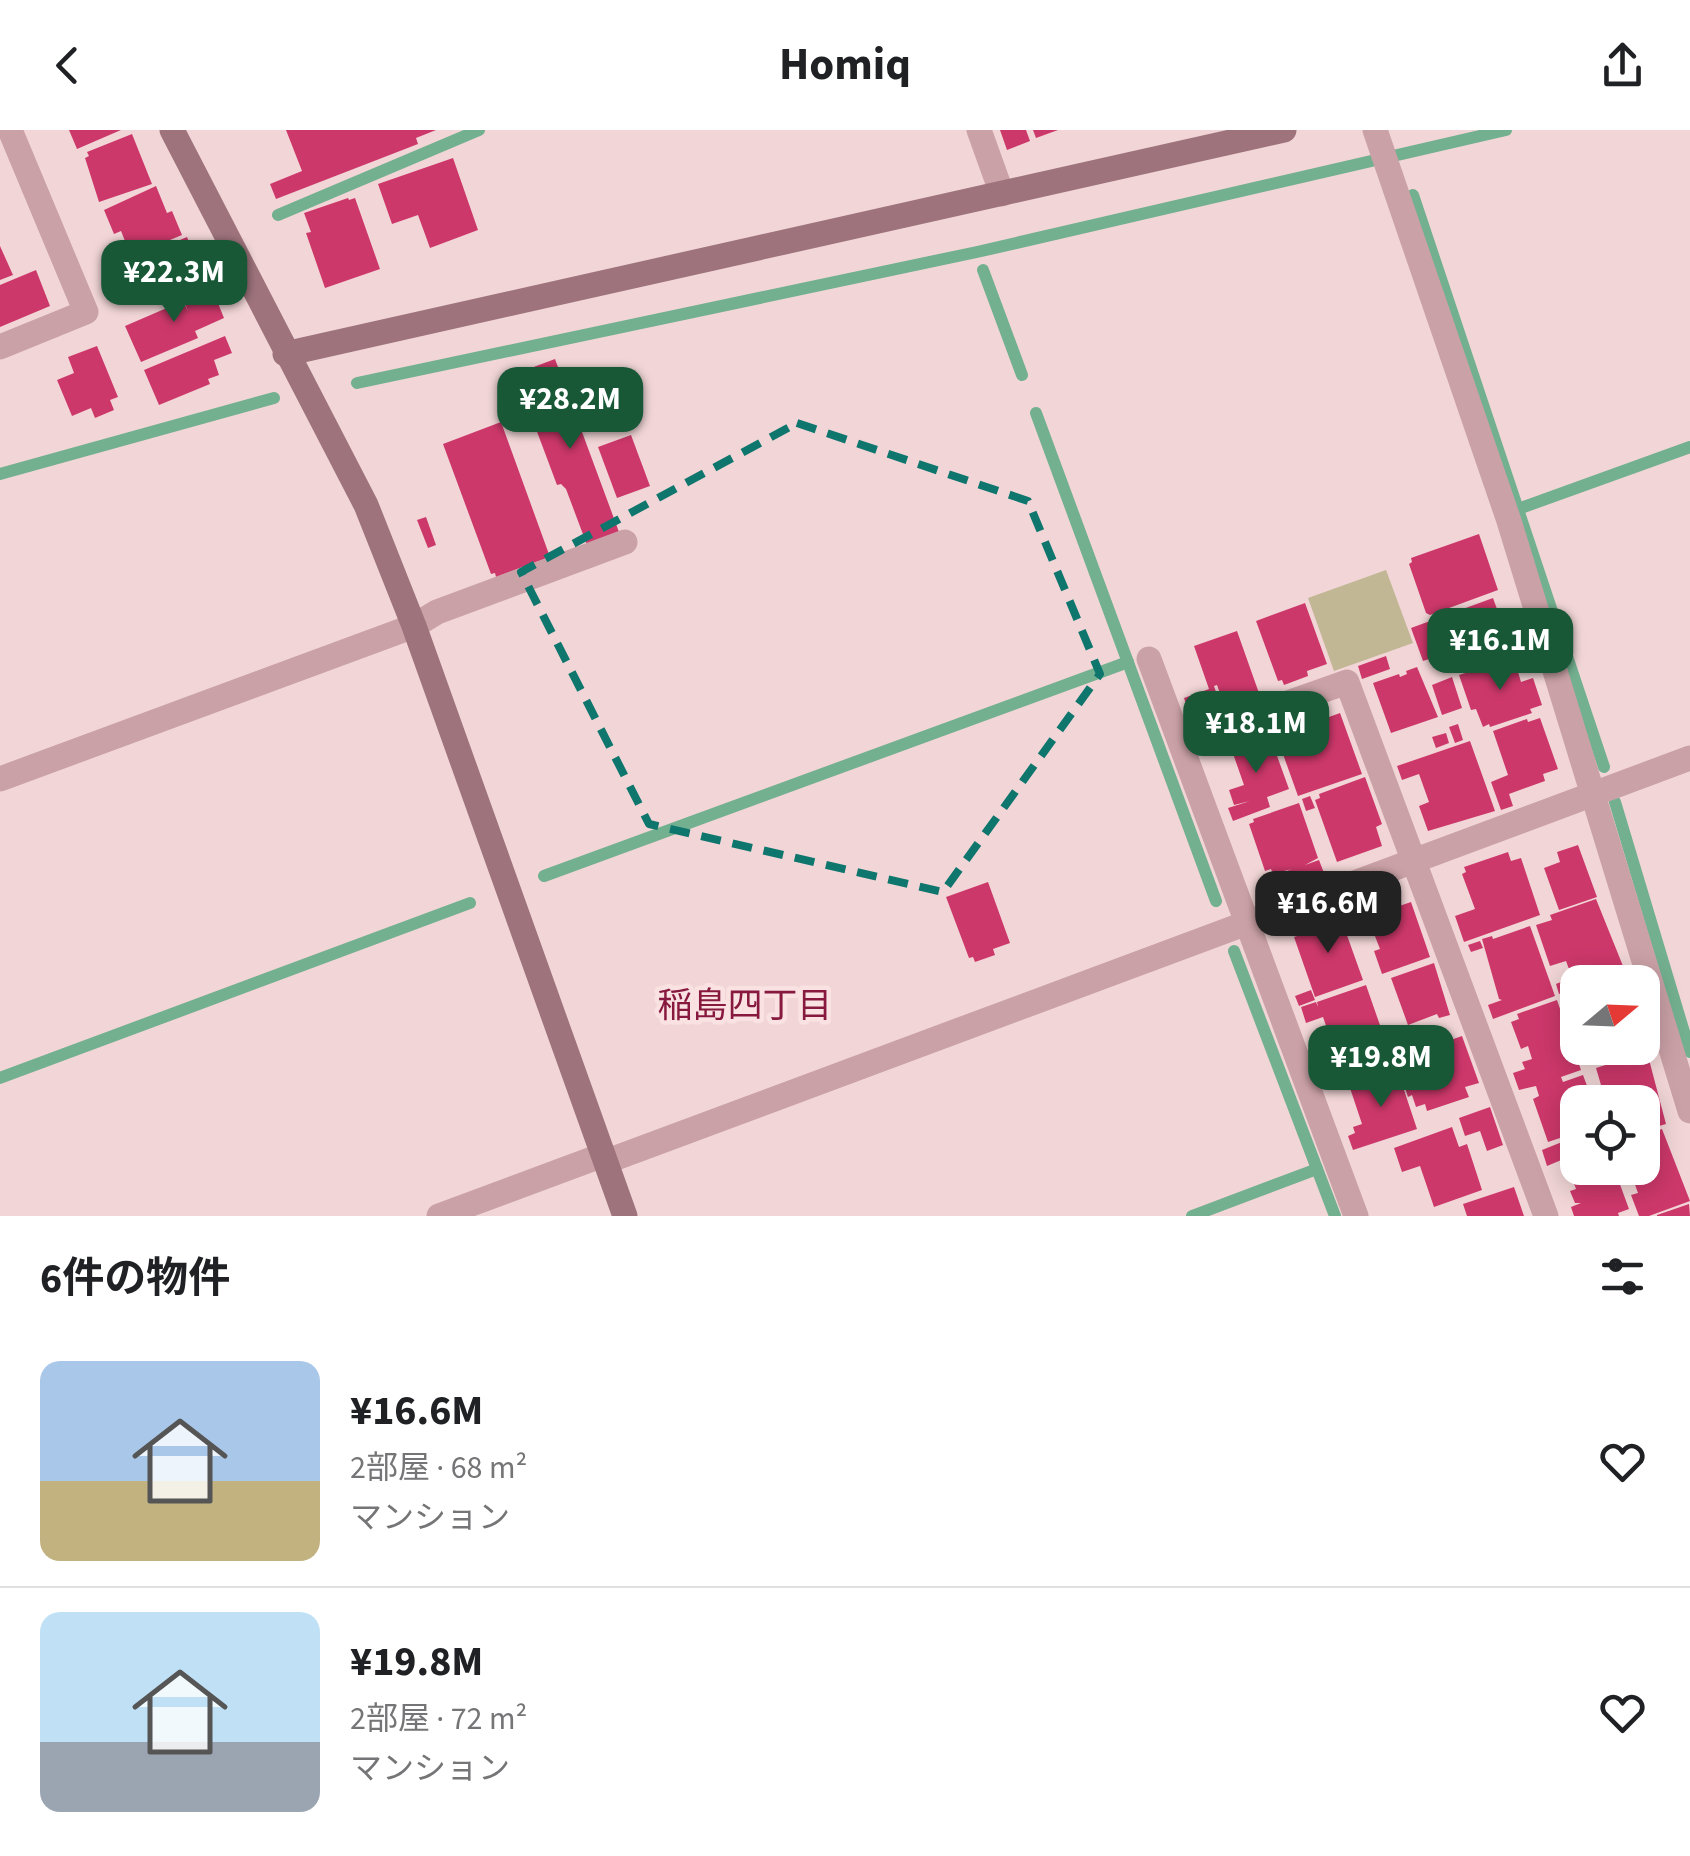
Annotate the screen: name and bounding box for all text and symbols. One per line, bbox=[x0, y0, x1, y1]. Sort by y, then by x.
text: Homiq bbox=[779, 33, 911, 97]
icon: back bbox=[40, 38, 95, 93]
icon: share bbox=[1595, 38, 1650, 93]
pin: ¥22.3M bbox=[93, 240, 255, 325]
text: ¥22.3M bbox=[123, 249, 225, 295]
pin: ¥28.2M bbox=[489, 367, 651, 452]
text: ¥28.2M bbox=[519, 376, 621, 422]
pin: ¥16.1M bbox=[1419, 608, 1581, 693]
text: ¥16.1M bbox=[1449, 617, 1551, 663]
pin: ¥18.1M bbox=[1175, 691, 1337, 776]
text: ¥18.1M bbox=[1205, 700, 1307, 746]
pin: ¥16.6M bbox=[1247, 871, 1409, 956]
text: ¥16.6M bbox=[1277, 880, 1379, 926]
north arrow bbox=[1560, 965, 1660, 1065]
map controls bbox=[1560, 965, 1660, 1185]
district label: 稲島四丁目 bbox=[657, 981, 833, 1031]
pin: ¥19.8M bbox=[1300, 1025, 1462, 1110]
text: ¥19.8M bbox=[1330, 1034, 1432, 1080]
button: locate bbox=[1560, 1085, 1660, 1185]
text: 6件の物件 bbox=[40, 1249, 230, 1309]
icon: filters bbox=[1595, 1249, 1650, 1304]
text: ¥16.6M bbox=[350, 1381, 483, 1441]
icon: home bbox=[120, 1401, 240, 1521]
icon: heart bbox=[1595, 1434, 1650, 1489]
text: 2部屋 · 68 m² bbox=[350, 1445, 527, 1491]
text: マンション bbox=[350, 1495, 510, 1541]
text: ¥19.8M bbox=[350, 1632, 483, 1692]
icon: home bbox=[120, 1652, 240, 1772]
icon: heart bbox=[1595, 1685, 1650, 1740]
text: 2部屋 · 72 m² bbox=[350, 1696, 527, 1742]
text: マンション bbox=[350, 1746, 510, 1792]

